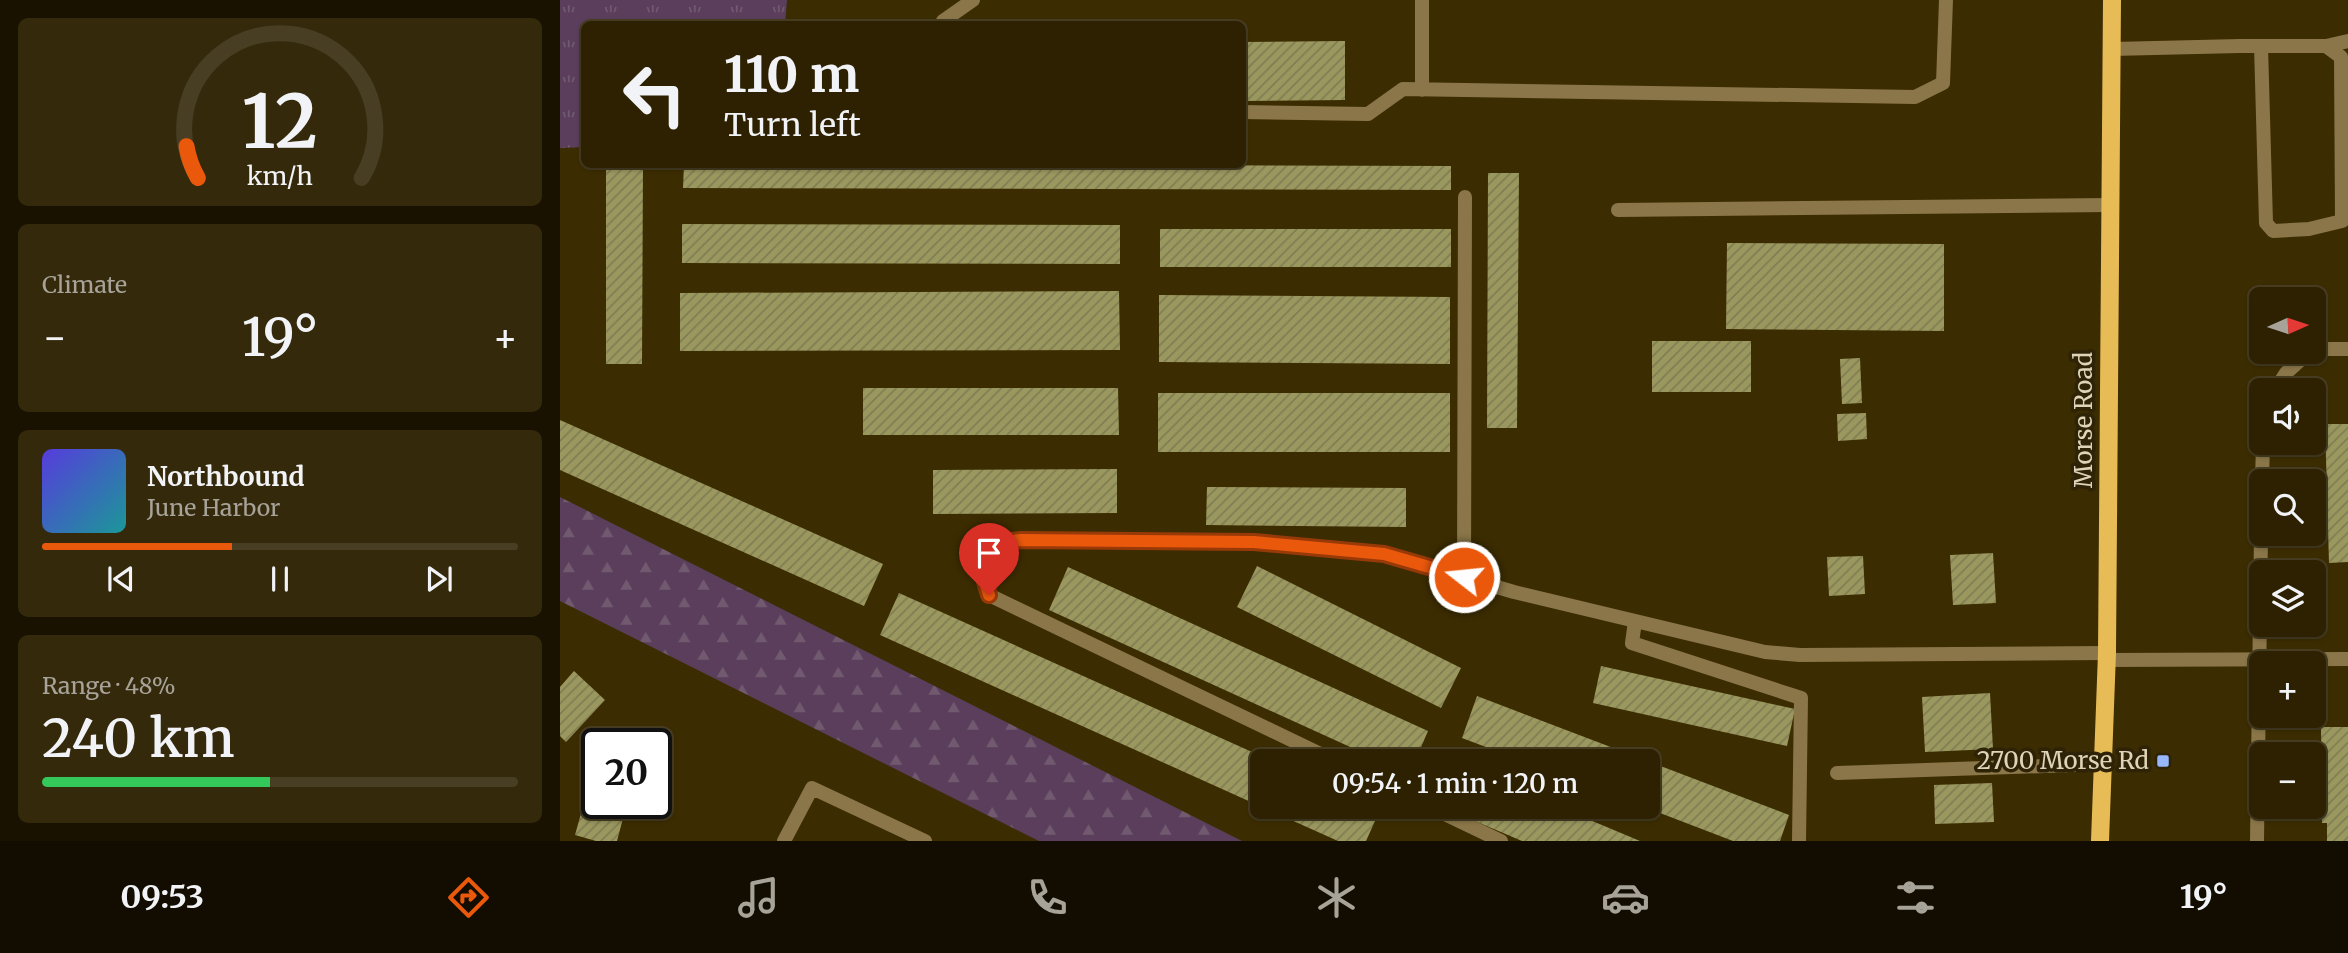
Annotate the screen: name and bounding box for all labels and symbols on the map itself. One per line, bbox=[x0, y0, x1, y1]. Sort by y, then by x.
north arrow bbox=[2249, 287, 2326, 364]
street label: Morse Road bbox=[2068, 352, 2099, 488]
pin bbox=[959, 523, 1019, 595]
position arrow bbox=[1427, 540, 1501, 614]
speed limit sign: 20 bbox=[581, 728, 672, 819]
place label: 2700 Morse Rd bbox=[1977, 745, 2149, 776]
marker: 2700 Morse Rd bbox=[2155, 753, 2171, 769]

